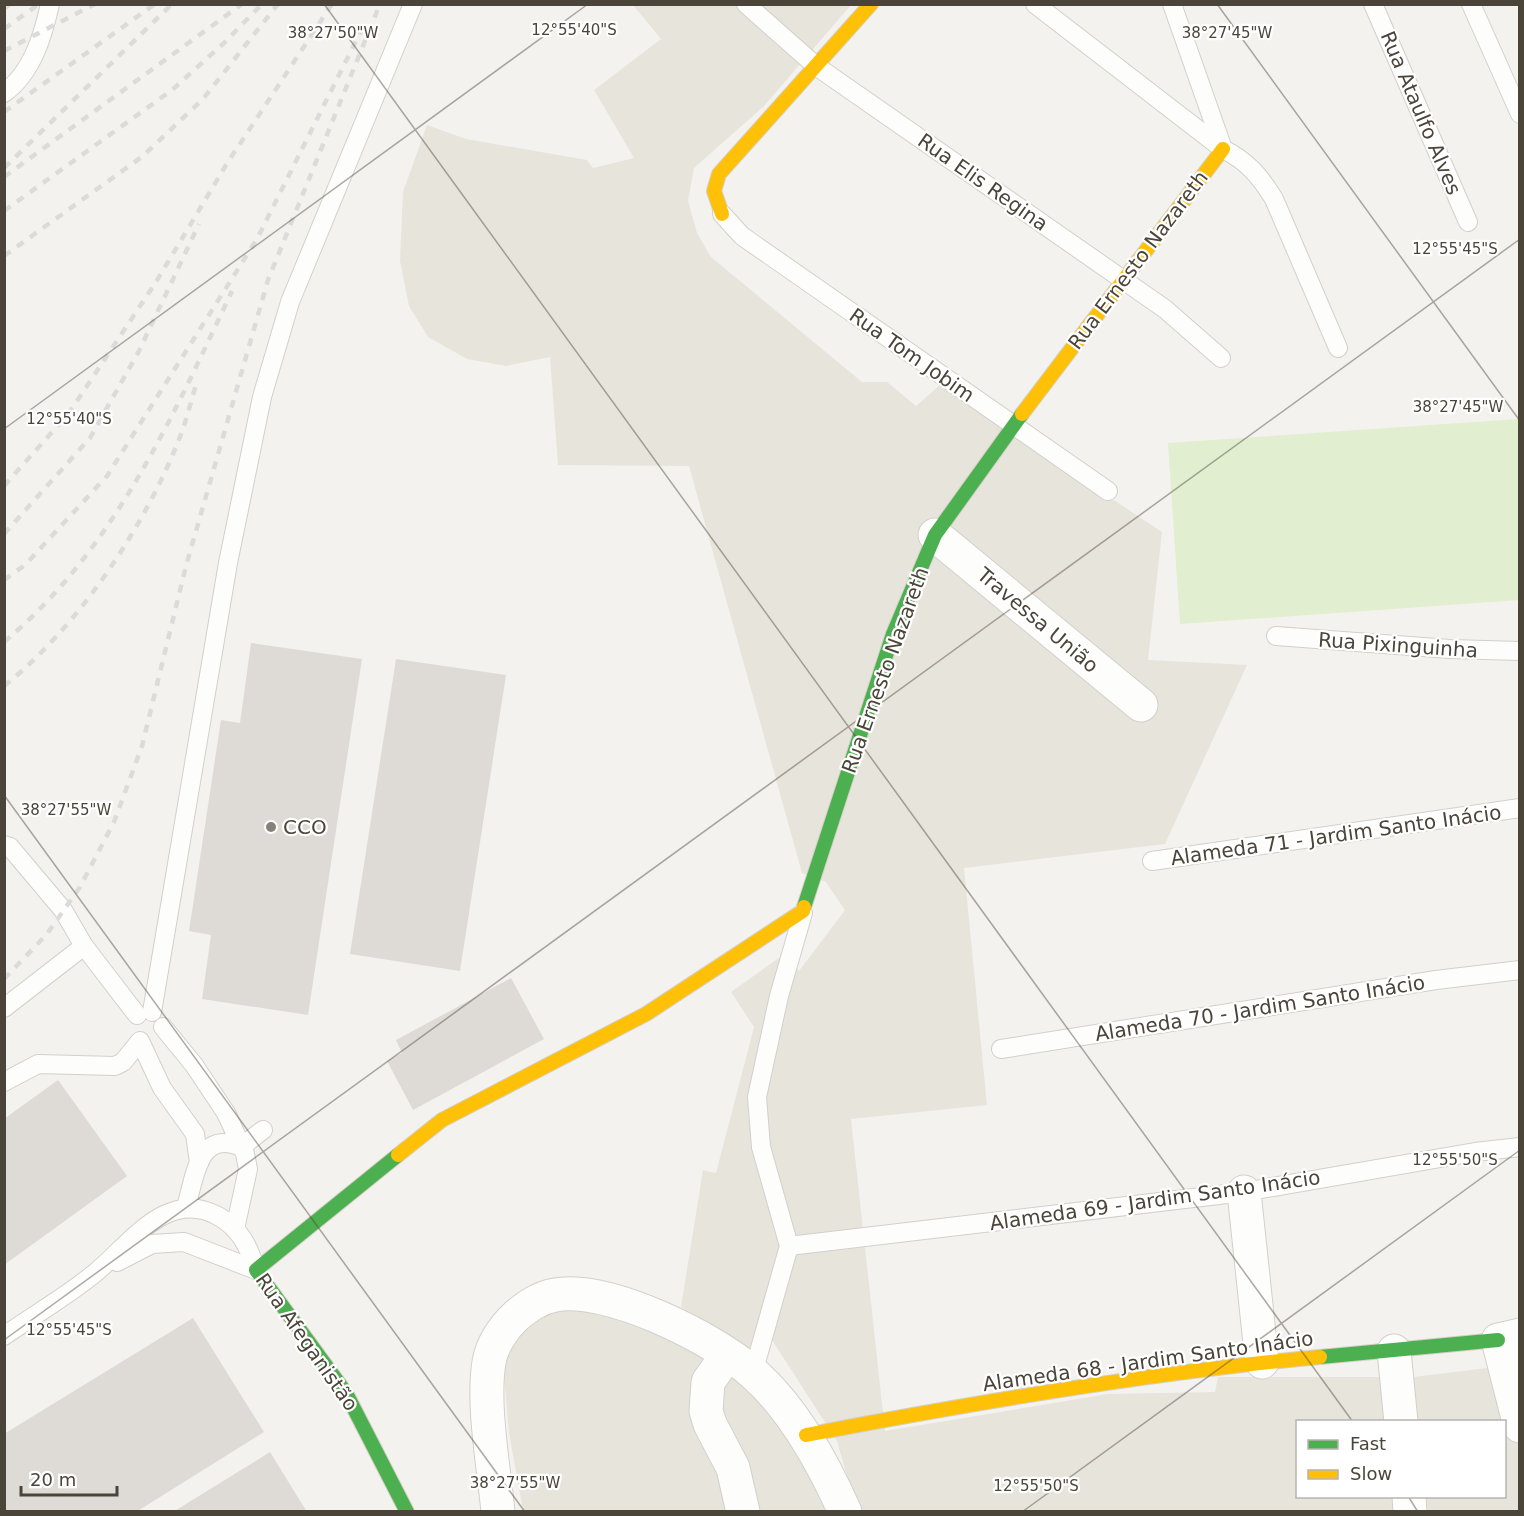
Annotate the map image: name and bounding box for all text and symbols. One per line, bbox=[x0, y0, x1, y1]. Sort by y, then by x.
text: 12°55'40"S bbox=[531, 21, 617, 39]
text: 38°27'50"W bbox=[288, 24, 378, 42]
text: 38°27'45"W bbox=[1182, 24, 1272, 42]
street label: Rua Ataulfo Alves bbox=[1376, 28, 1466, 198]
street label: Rua Elis Regina bbox=[913, 128, 1053, 236]
street label: Rua Ernesto Nazareth bbox=[1063, 166, 1213, 354]
text: 12°55'45"S bbox=[1412, 240, 1498, 258]
street label: Rua Tom Jobim bbox=[845, 303, 979, 407]
text: 38°27'45"W bbox=[1413, 398, 1503, 416]
text: 12°55'40"S bbox=[26, 410, 112, 428]
street label: Travessa União bbox=[972, 562, 1103, 678]
street label: Rua Ernesto Nazareth bbox=[837, 564, 933, 776]
street label: Rua Pixinguinha bbox=[1317, 627, 1479, 663]
street label: Alameda 71 - Jardim Santo Inácio bbox=[1169, 800, 1503, 870]
text: 38°27'55"W bbox=[21, 801, 111, 819]
place label: CCO bbox=[283, 815, 327, 839]
marker: CCO bbox=[264, 820, 278, 834]
street label: Alameda 70 - Jardim Santo Inácio bbox=[1093, 970, 1427, 1046]
text: 12°55'50"S bbox=[1412, 1151, 1498, 1169]
street label: Alameda 69 - Jardim Santo Inácio bbox=[988, 1165, 1322, 1235]
street label: Rua Afeganistão bbox=[251, 1269, 363, 1415]
text: 12°55'45"S bbox=[26, 1321, 112, 1339]
street label: Alameda 68 - Jardim Santo Inácio bbox=[981, 1326, 1315, 1396]
legend bbox=[1296, 1420, 1506, 1498]
text: Fast bbox=[1350, 1433, 1386, 1454]
scale bar bbox=[21, 1459, 117, 1497]
text: Slow bbox=[1350, 1463, 1392, 1484]
text: 20 m bbox=[30, 1469, 76, 1490]
text: 38°27'55"W bbox=[470, 1474, 560, 1492]
text: 12°55'50"S bbox=[993, 1477, 1079, 1495]

